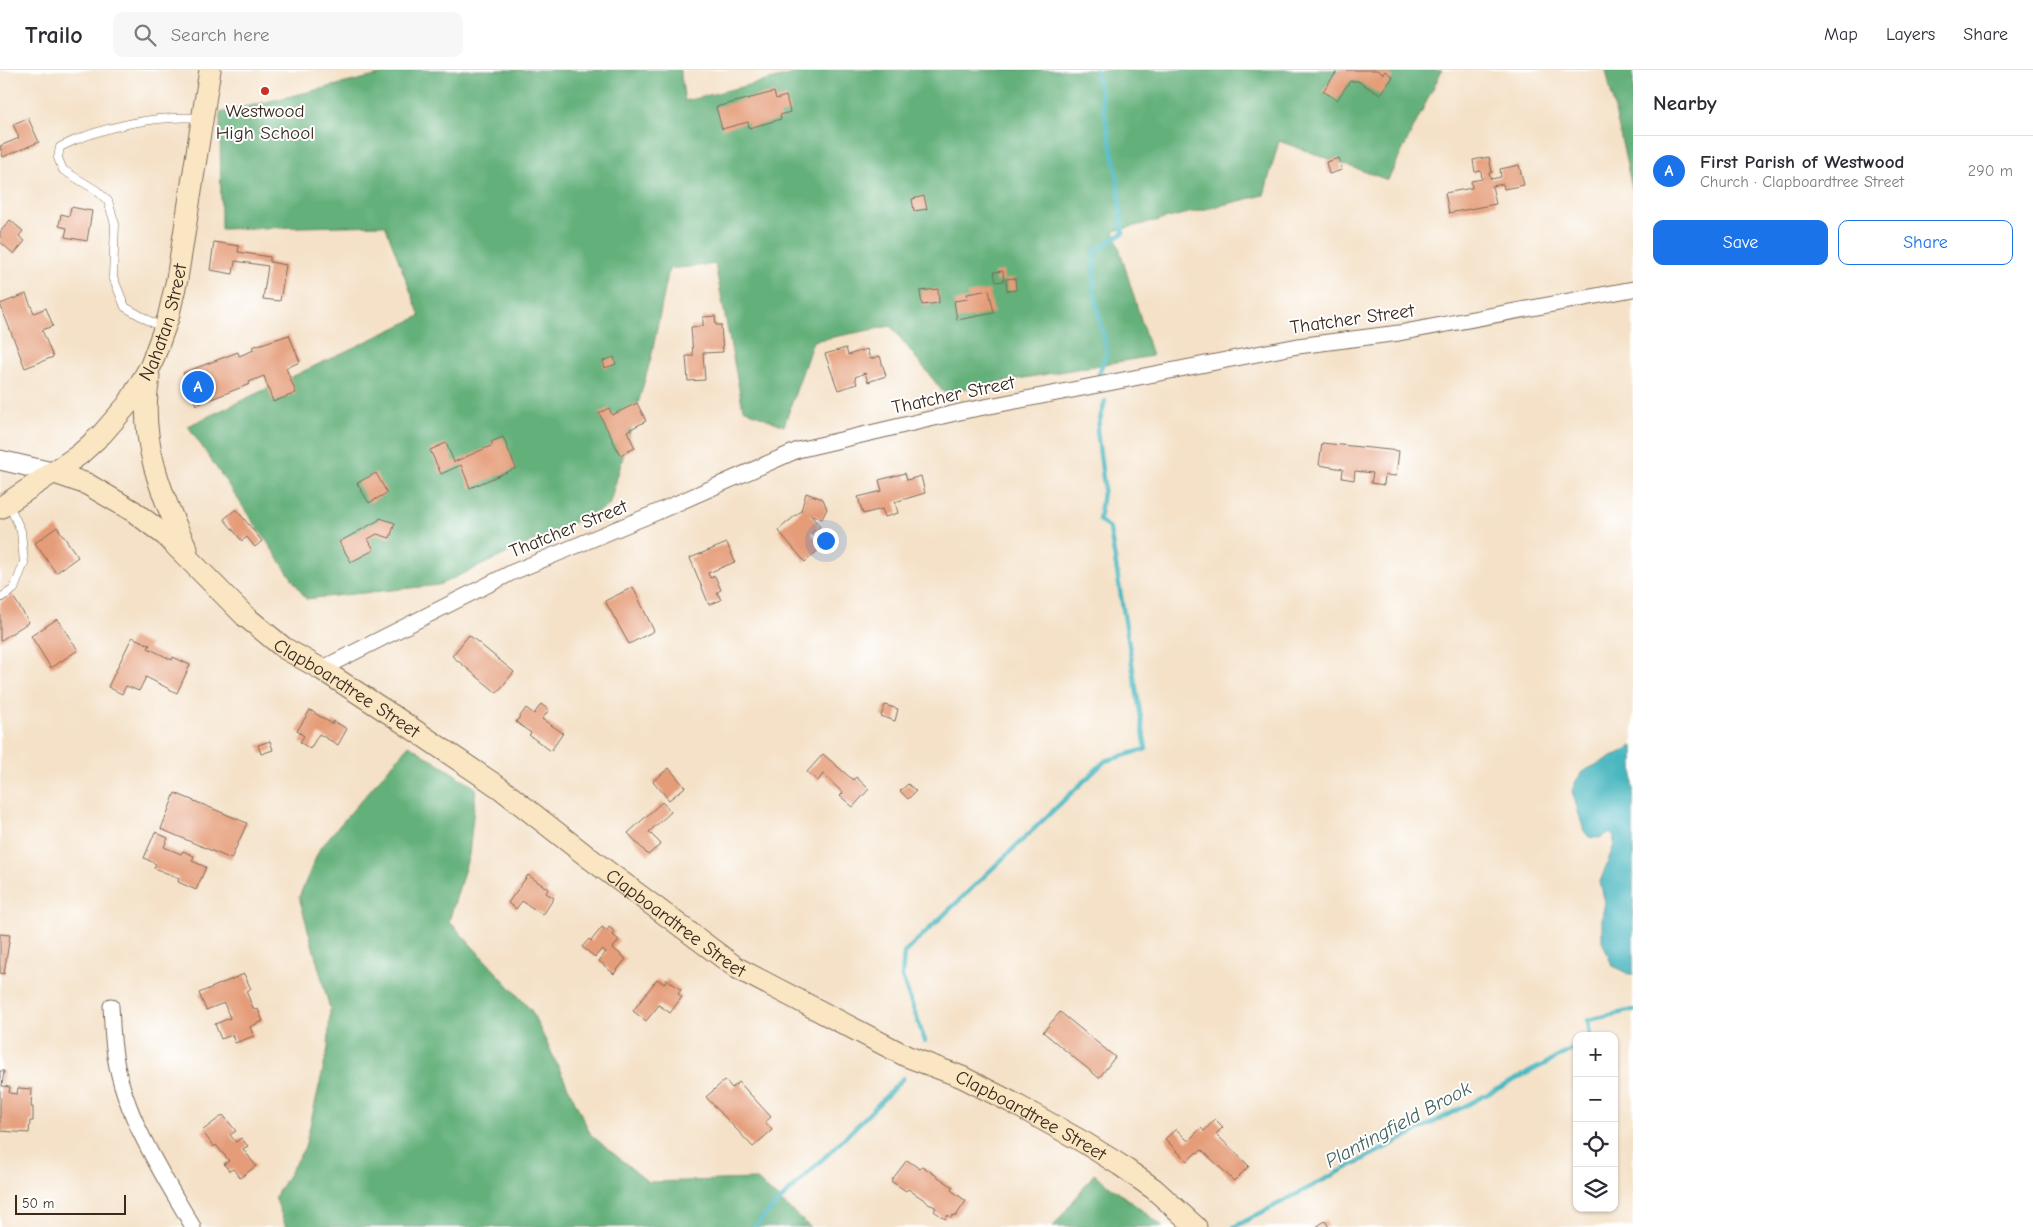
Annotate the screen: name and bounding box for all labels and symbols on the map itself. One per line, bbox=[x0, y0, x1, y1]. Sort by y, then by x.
marker: Westwood High School bbox=[259, 85, 271, 97]
place label: Westwood High School bbox=[216, 100, 314, 144]
street label: Nahatan Street bbox=[134, 262, 191, 385]
street label: Thatcher Street bbox=[1289, 299, 1416, 339]
pin: A bbox=[182, 368, 214, 406]
street label: Thatcher Street bbox=[890, 371, 1017, 419]
street label: Thatcher Street bbox=[506, 495, 631, 563]
your location bbox=[813, 528, 839, 554]
street label: Clapboardtree Street bbox=[269, 634, 424, 743]
street label: Clapboardtree Street bbox=[602, 864, 750, 983]
street label: Clapboardtree Street bbox=[952, 1066, 1111, 1166]
water label: Plantingfield Brook bbox=[1321, 1076, 1475, 1173]
scale bar bbox=[15, 1192, 126, 1215]

